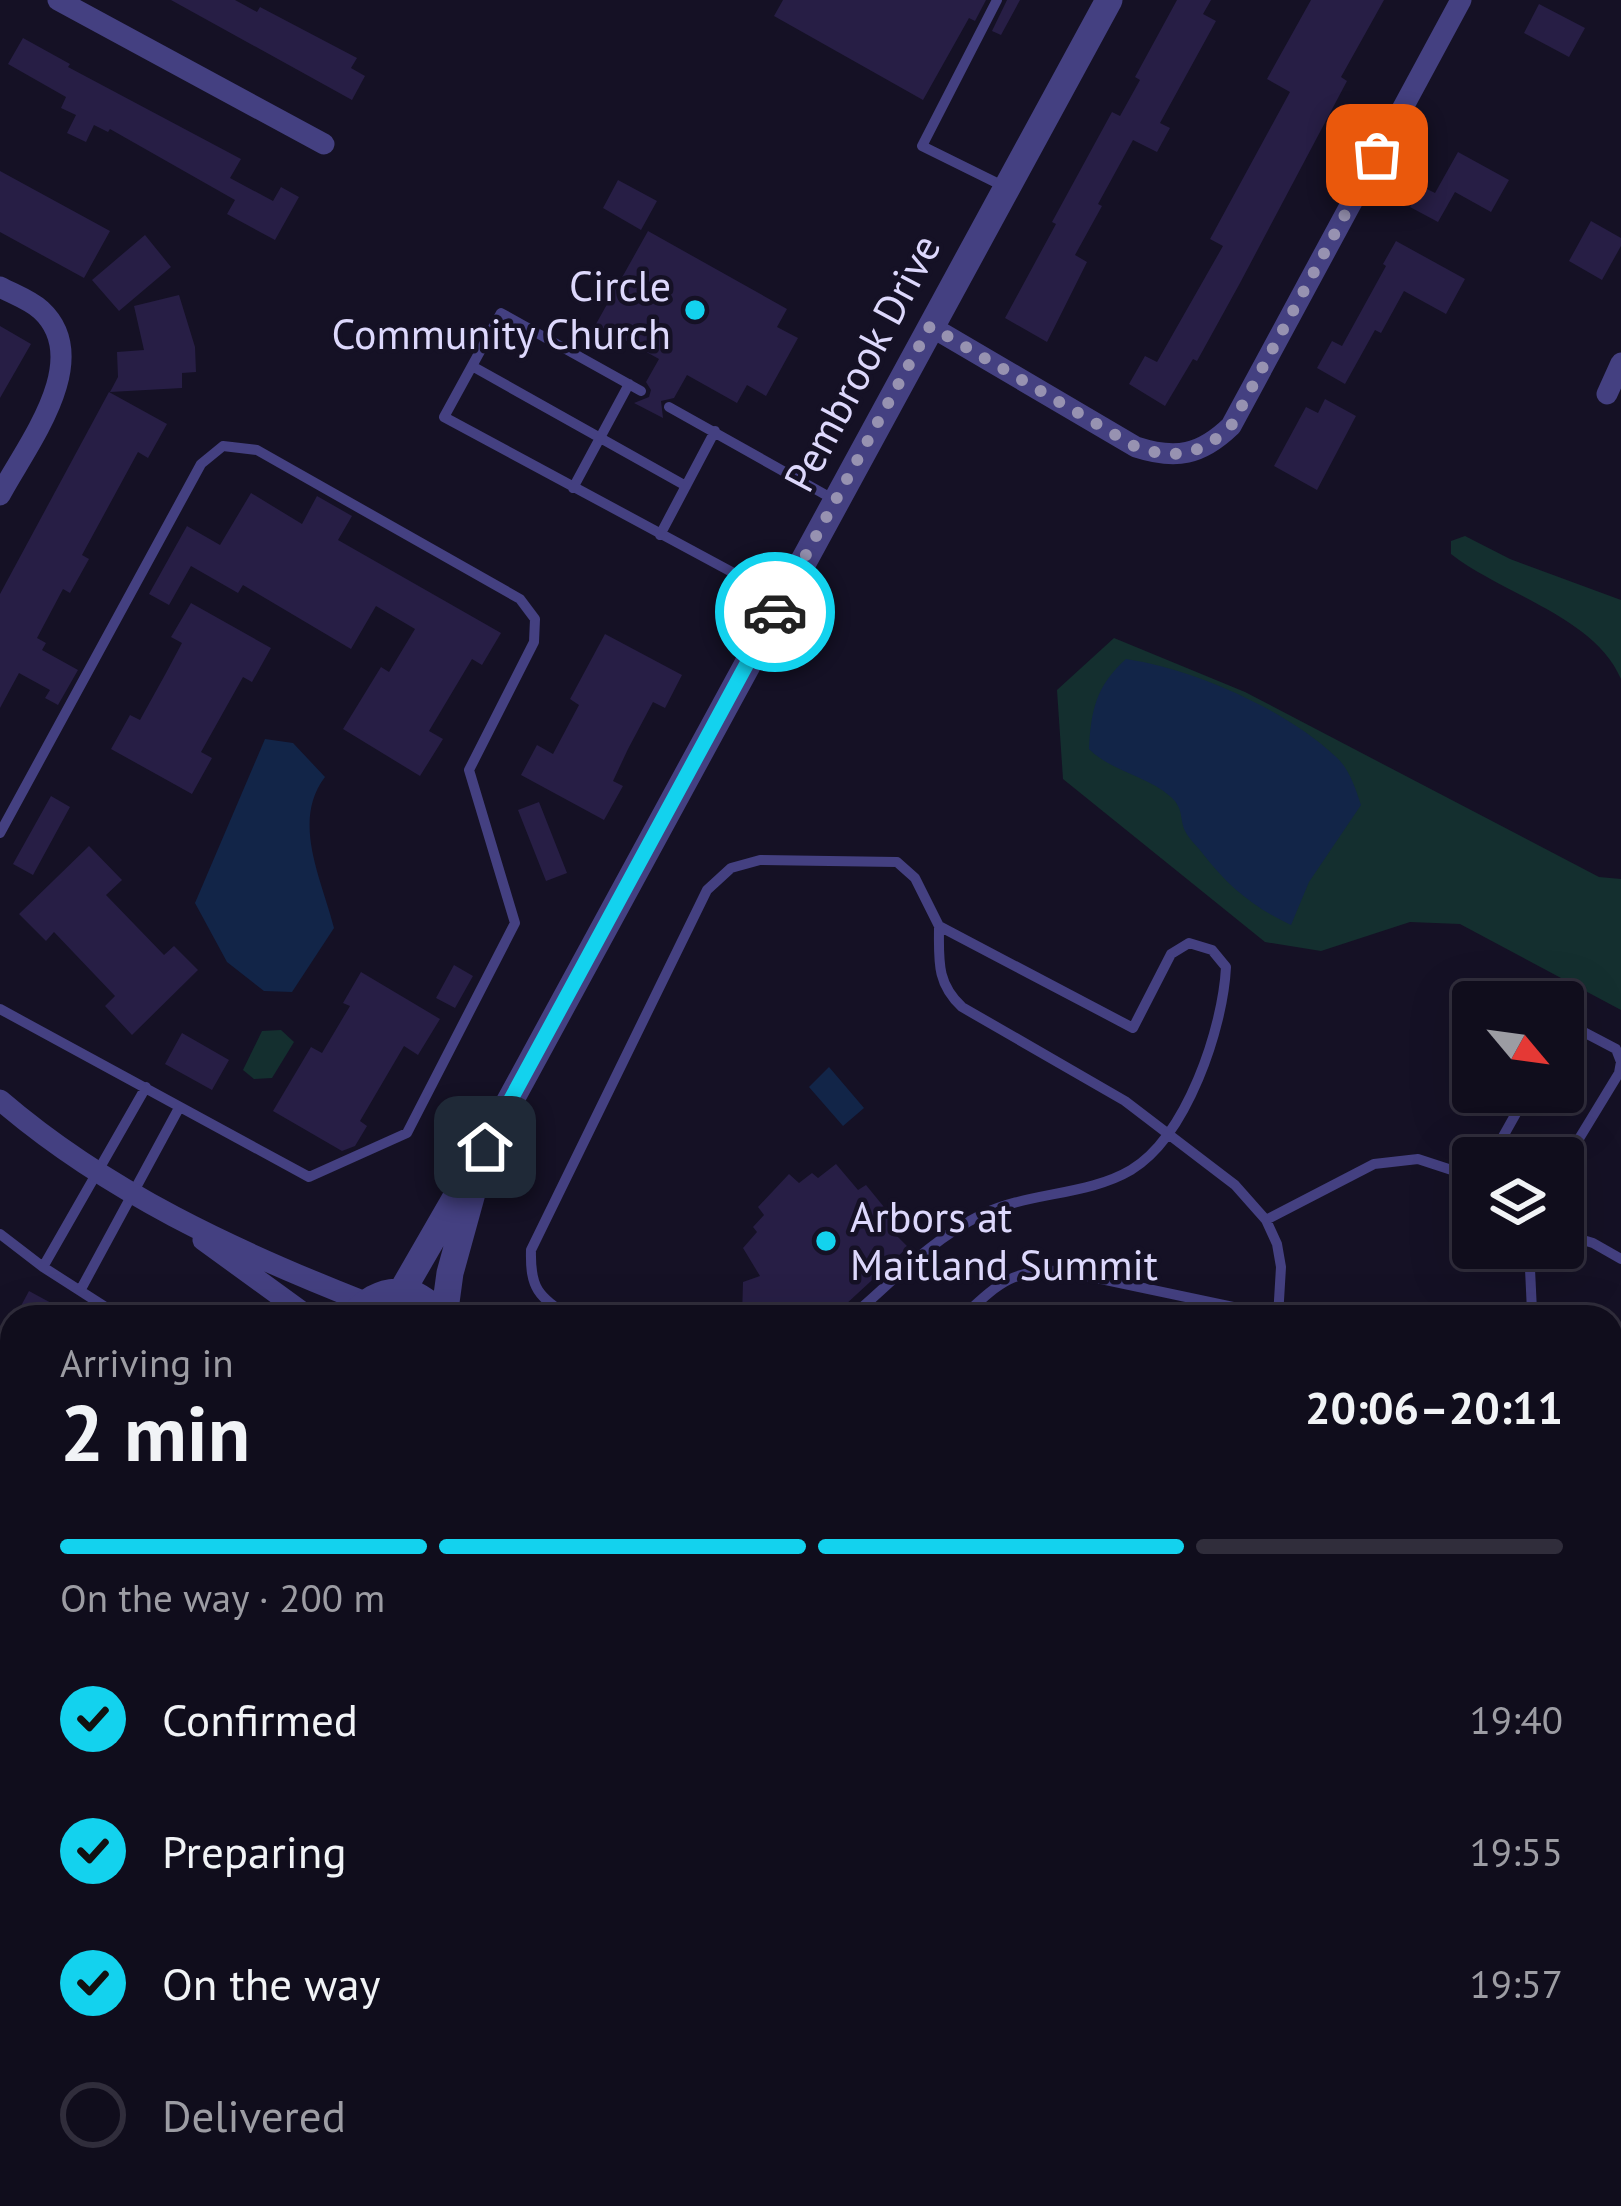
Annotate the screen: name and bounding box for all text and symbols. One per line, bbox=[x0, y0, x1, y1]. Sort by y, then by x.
pin bbox=[1326, 104, 1428, 206]
icon: bag bbox=[1344, 122, 1410, 188]
street label: Pembrook Drive bbox=[771, 225, 952, 501]
place label: Circle Community Church bbox=[332, 258, 671, 361]
marker: Circle Community Church bbox=[682, 297, 708, 323]
courier bbox=[715, 552, 835, 672]
icon: car bbox=[742, 579, 808, 645]
north arrow bbox=[1452, 981, 1584, 1113]
map controls bbox=[1452, 981, 1584, 1269]
pin bbox=[434, 1096, 536, 1198]
icon: home bbox=[452, 1114, 518, 1180]
button: layers bbox=[1452, 1137, 1584, 1269]
place label: Arbors at Maitland Summit bbox=[850, 1189, 1158, 1292]
marker: Arbors at Maitland Summit bbox=[813, 1228, 839, 1254]
text: Arriving in bbox=[60, 1337, 234, 1388]
text: 20:06–20:11 bbox=[1305, 1378, 1563, 1436]
text: 2 min bbox=[60, 1382, 250, 1483]
text: On the way · 200 m bbox=[60, 1572, 385, 1623]
icon: check bbox=[60, 1686, 126, 1752]
text: Confirmed bbox=[162, 1690, 358, 1748]
text: 19:40 bbox=[1469, 1694, 1563, 1745]
icon: check bbox=[60, 1818, 126, 1884]
text: Preparing bbox=[162, 1822, 347, 1880]
text: 19:55 bbox=[1469, 1826, 1563, 1877]
icon: check bbox=[60, 1950, 126, 2016]
text: On the way bbox=[162, 1954, 381, 2012]
text: 19:57 bbox=[1469, 1958, 1563, 2009]
text: Delivered bbox=[162, 2086, 346, 2144]

